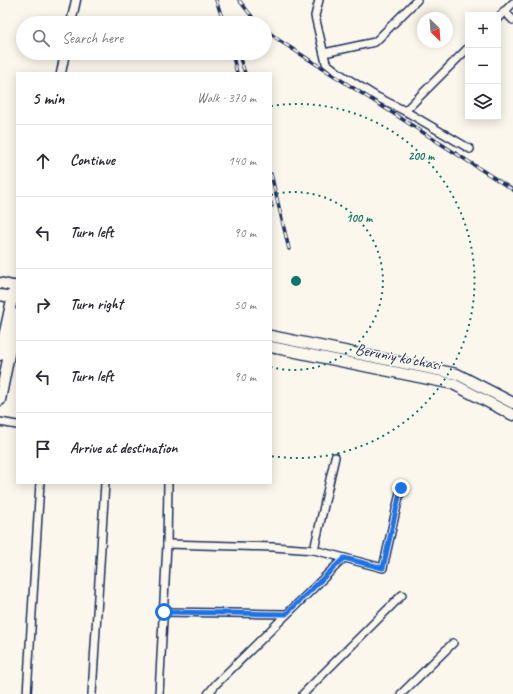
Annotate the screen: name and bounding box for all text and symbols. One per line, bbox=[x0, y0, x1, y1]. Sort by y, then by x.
north arrow bbox=[417, 12, 453, 48]
map controls bbox=[465, 12, 501, 120]
button: + bbox=[465, 12, 501, 48]
search box bbox=[16, 16, 272, 60]
icon: search bbox=[30, 27, 52, 49]
text: Search here bbox=[62, 29, 123, 48]
button: − bbox=[465, 48, 501, 84]
button: layers bbox=[465, 84, 501, 120]
text: 5 min bbox=[32, 88, 64, 109]
text: Walk · 370 m bbox=[197, 90, 256, 106]
text: 200 m bbox=[408, 148, 435, 164]
icon: ahead bbox=[32, 150, 54, 172]
text: Continue bbox=[70, 151, 115, 170]
text: 140 m bbox=[228, 153, 256, 169]
text: 100 m bbox=[346, 210, 373, 226]
icon: left bbox=[32, 222, 54, 244]
text: Turn left bbox=[70, 223, 113, 242]
text: 90 m bbox=[234, 225, 256, 241]
centre of rings bbox=[289, 274, 303, 288]
icon: right bbox=[32, 294, 54, 316]
text: Turn right bbox=[70, 295, 123, 314]
text: 50 m bbox=[234, 297, 256, 313]
street label: Beruniy ko'chasi bbox=[354, 339, 444, 375]
icon: left bbox=[32, 366, 54, 388]
text: Turn left bbox=[70, 367, 113, 386]
text: 90 m bbox=[234, 369, 256, 385]
icon: arrive bbox=[32, 438, 54, 460]
text: Arrive at destination bbox=[70, 439, 177, 458]
route end bbox=[392, 479, 410, 497]
route start bbox=[155, 603, 173, 621]

